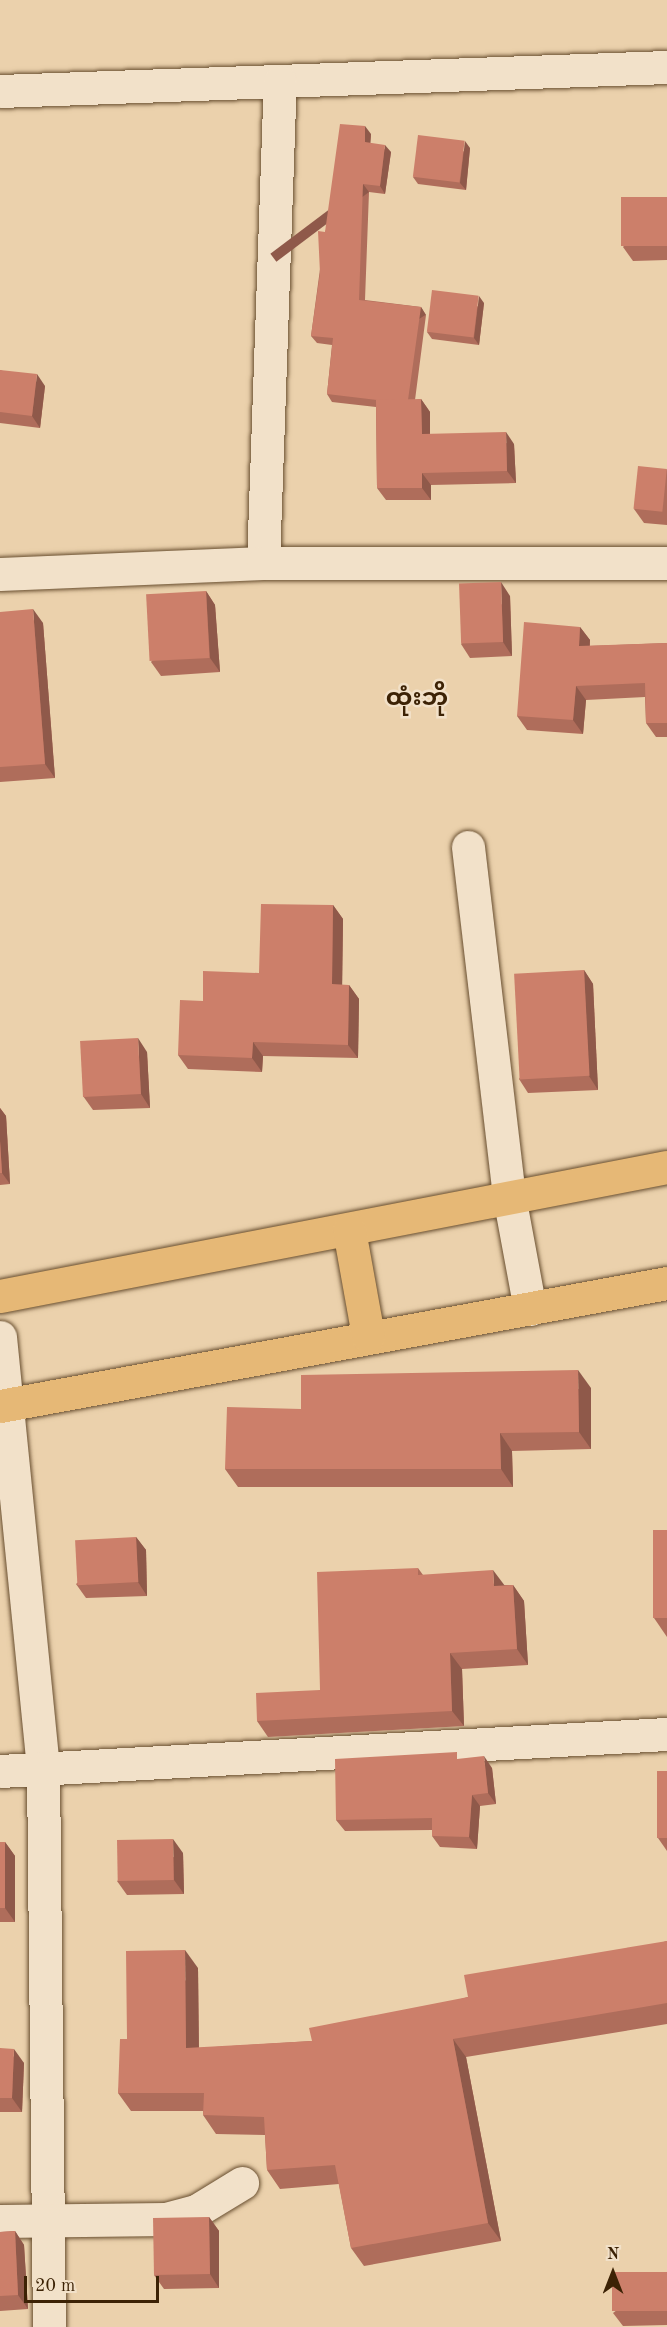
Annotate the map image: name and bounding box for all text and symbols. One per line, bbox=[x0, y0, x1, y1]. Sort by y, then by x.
district label: ထုံးဘို bbox=[386, 686, 448, 714]
north arrow bbox=[583, 2243, 643, 2303]
text: N bbox=[607, 2247, 619, 2263]
scale bar bbox=[27, 2264, 162, 2302]
text: 20 m bbox=[35, 2277, 75, 2295]

